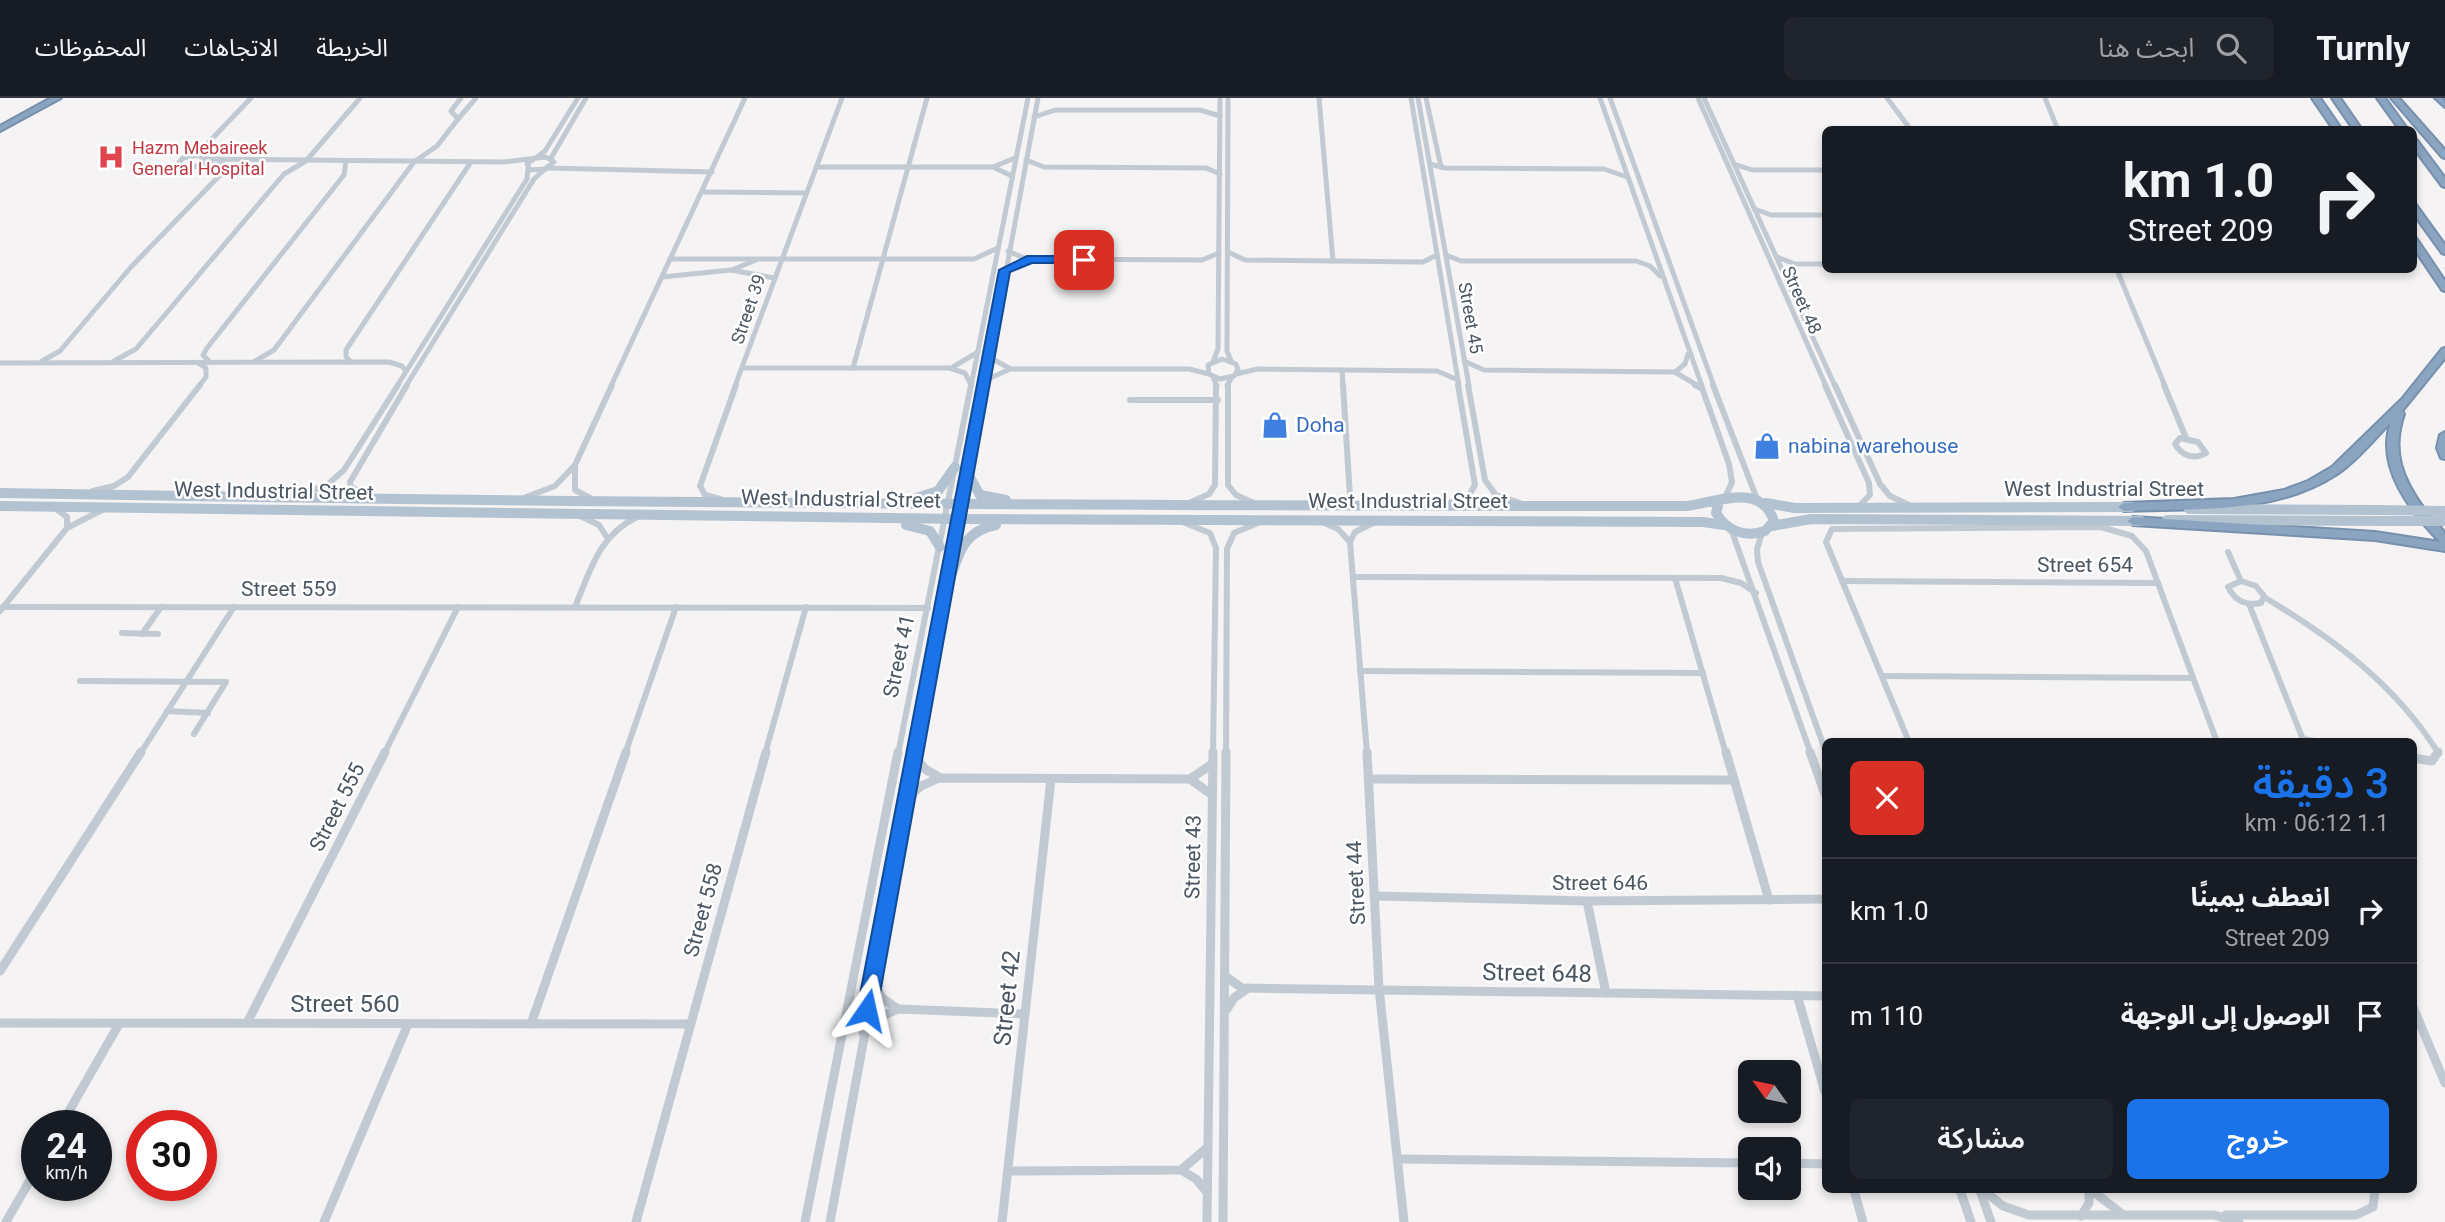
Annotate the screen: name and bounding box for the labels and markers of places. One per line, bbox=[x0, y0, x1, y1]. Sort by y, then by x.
place label: Hazm Mebaireek General Hospital bbox=[132, 137, 268, 179]
hospital icon: Hazm Mebaireek General Hospital bbox=[96, 142, 126, 172]
pin bbox=[1054, 230, 1114, 290]
shop icon: Doha bbox=[1260, 410, 1290, 440]
place label: Doha bbox=[1296, 413, 1345, 437]
shop icon: nabina warehouse bbox=[1752, 431, 1782, 461]
place label: nabina warehouse bbox=[1788, 434, 1959, 458]

